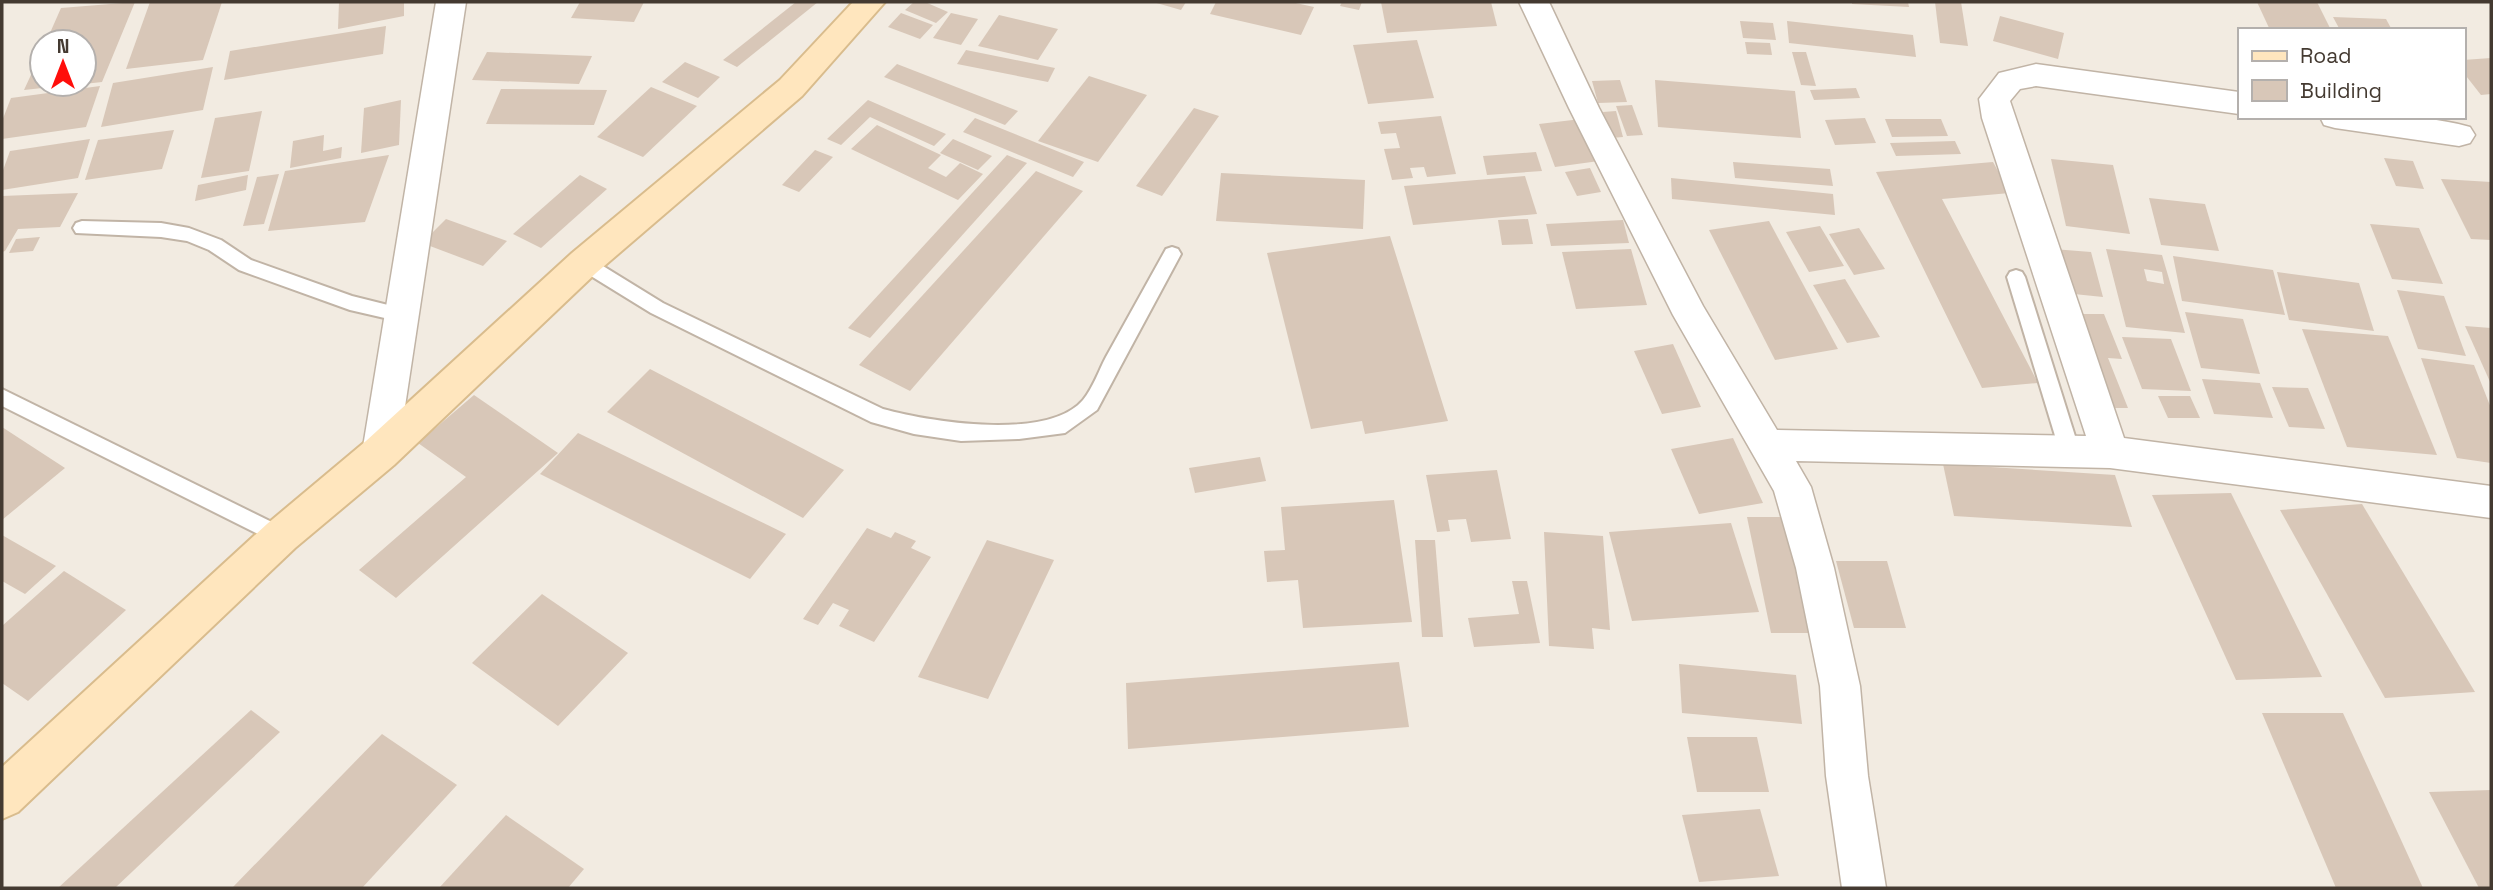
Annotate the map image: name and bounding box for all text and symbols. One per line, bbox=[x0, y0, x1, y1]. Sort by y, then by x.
north arrow bbox=[28, 28, 98, 98]
legend bbox=[2238, 28, 2465, 119]
text: N bbox=[57, 34, 69, 59]
text: Road bbox=[2300, 42, 2352, 69]
text: Building bbox=[2300, 77, 2382, 104]

